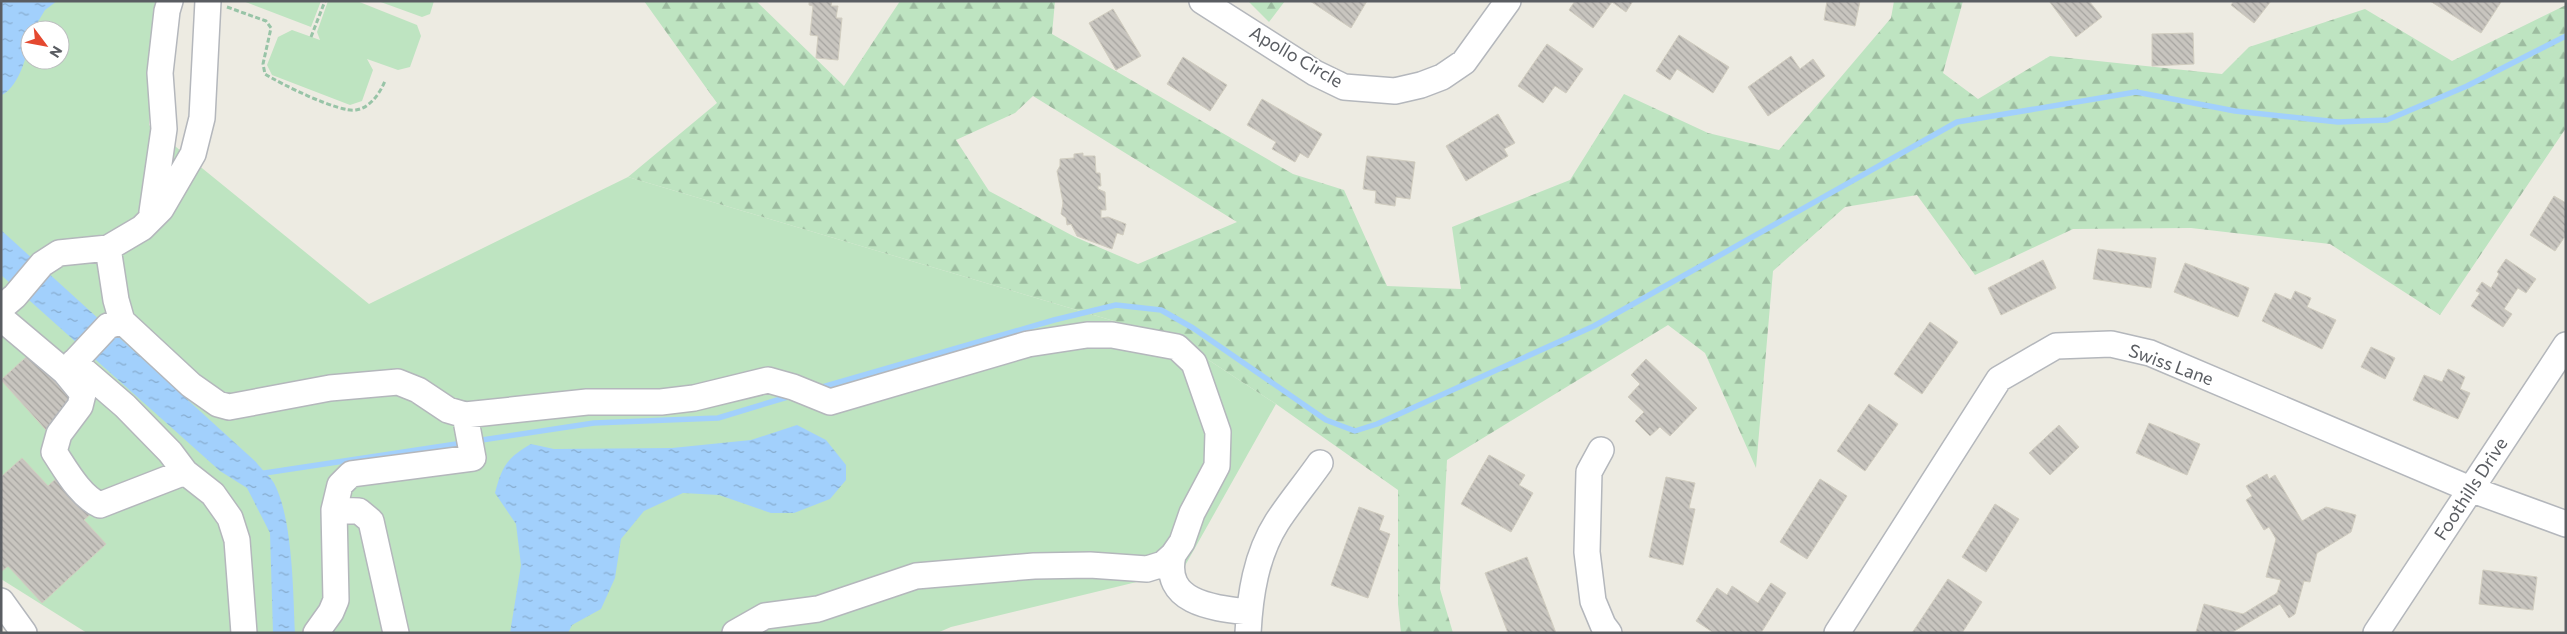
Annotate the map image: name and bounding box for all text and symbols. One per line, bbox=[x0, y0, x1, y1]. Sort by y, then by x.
north arrow bbox=[20, 20, 70, 70]
street label: Apollo Circle bbox=[1246, 21, 1347, 92]
text: N bbox=[46, 43, 66, 61]
street label: Swiss Lane bbox=[2126, 339, 2217, 390]
street label: Foothills Drive bbox=[2429, 433, 2511, 544]

